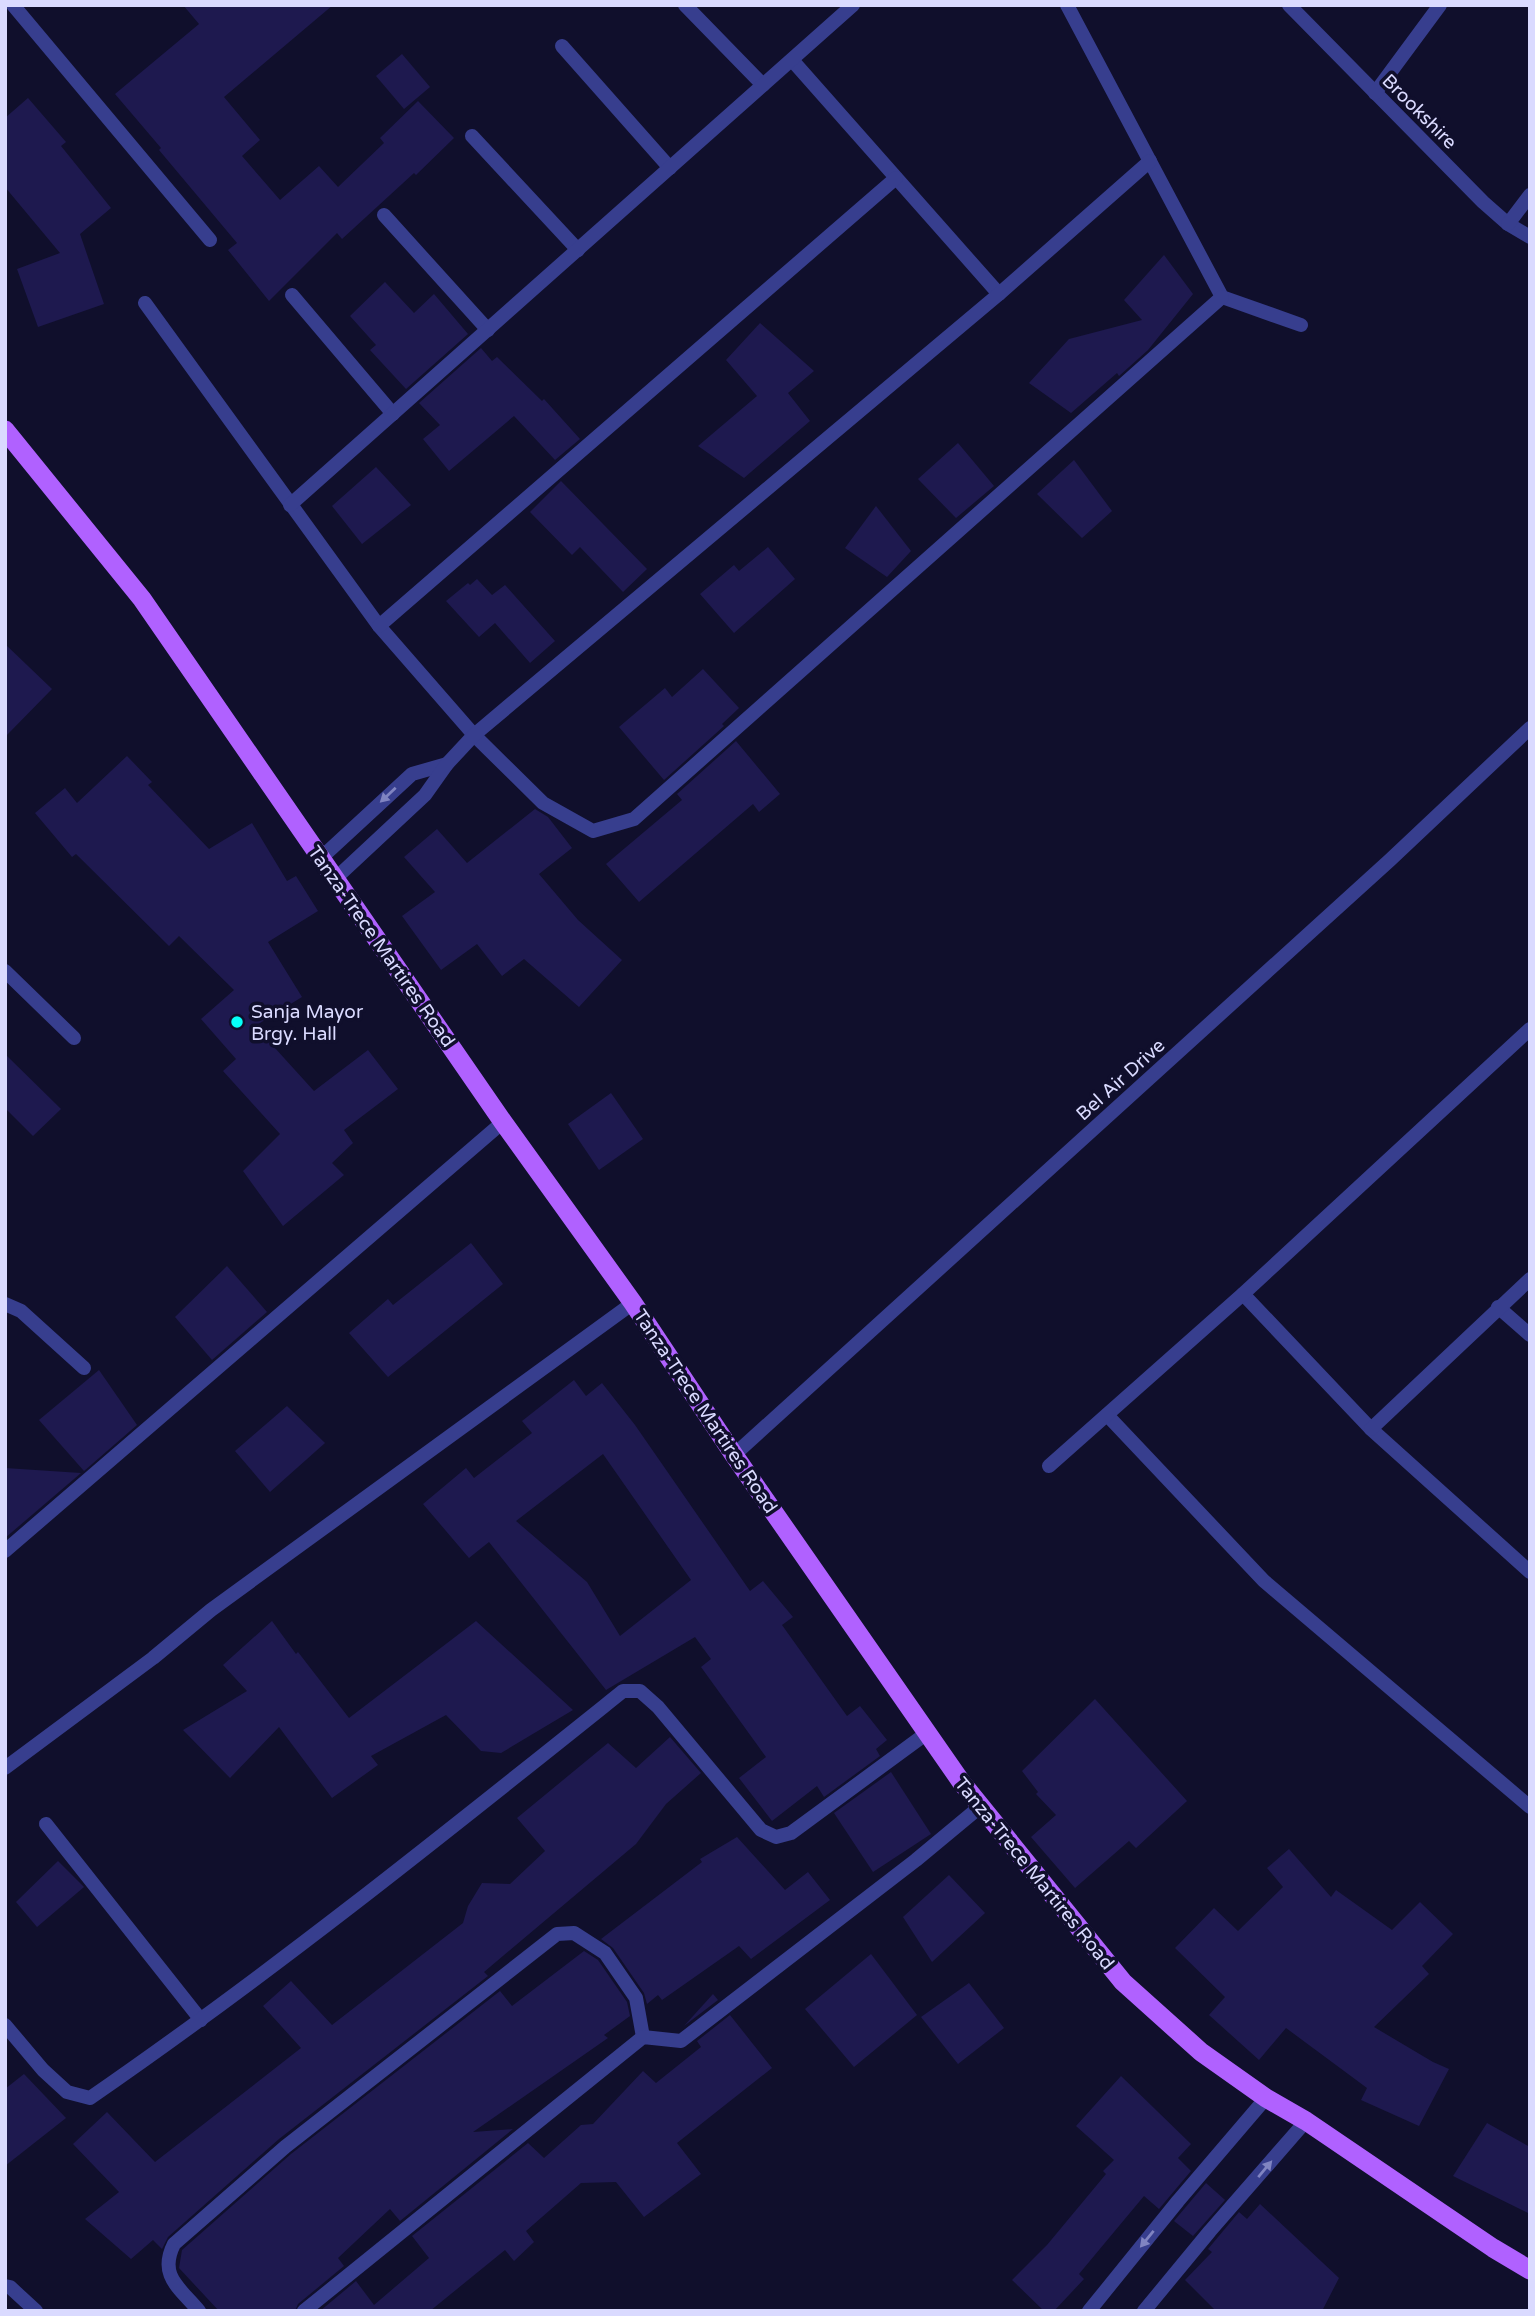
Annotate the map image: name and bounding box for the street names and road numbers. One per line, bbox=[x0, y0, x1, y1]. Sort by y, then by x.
street label: Brookshire bbox=[1377, 70, 1461, 154]
street label: Tanza-Trece Martires Road bbox=[303, 842, 459, 1051]
street label: Bel Air Drive bbox=[1072, 1034, 1169, 1125]
street label: Tanza-Trece Martires Road bbox=[629, 1306, 782, 1518]
street label: Tanza-Trece Martires Road bbox=[950, 1773, 1119, 1974]

